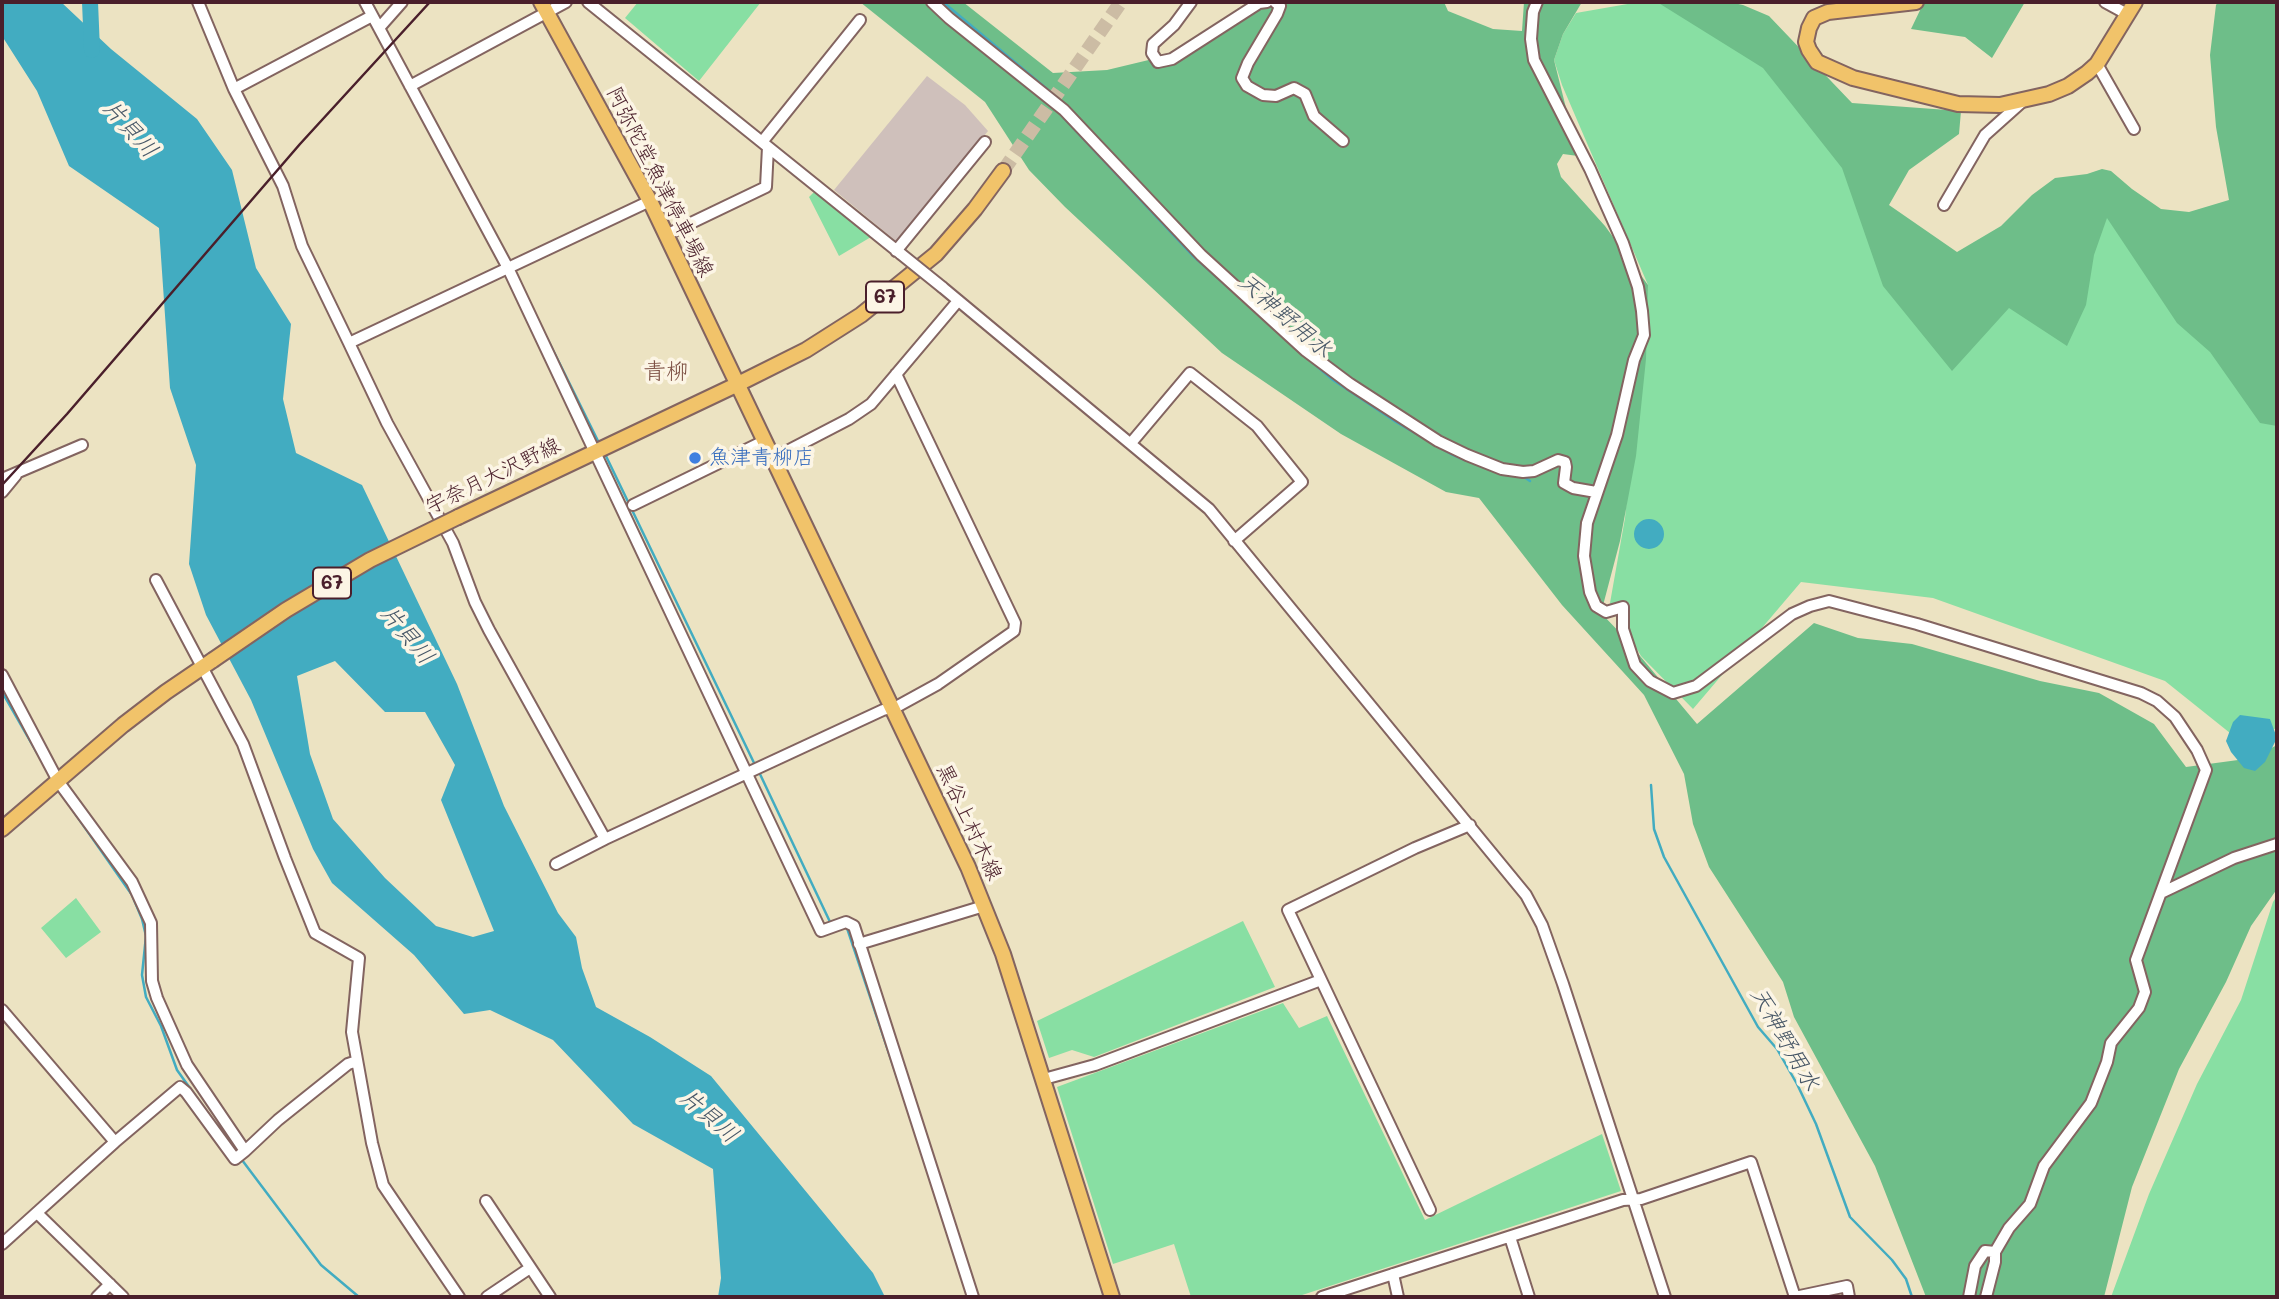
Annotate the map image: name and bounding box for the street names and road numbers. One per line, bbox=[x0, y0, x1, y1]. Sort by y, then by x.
street label: 阿弥陀堂魚津停車場線 bbox=[601, 83, 719, 281]
road number: 67 bbox=[866, 282, 904, 312]
street label: 宇奈月大沢野線 bbox=[421, 432, 565, 520]
road number: 67 bbox=[313, 568, 351, 598]
street label: 黒谷上村木線 bbox=[931, 760, 1007, 884]

